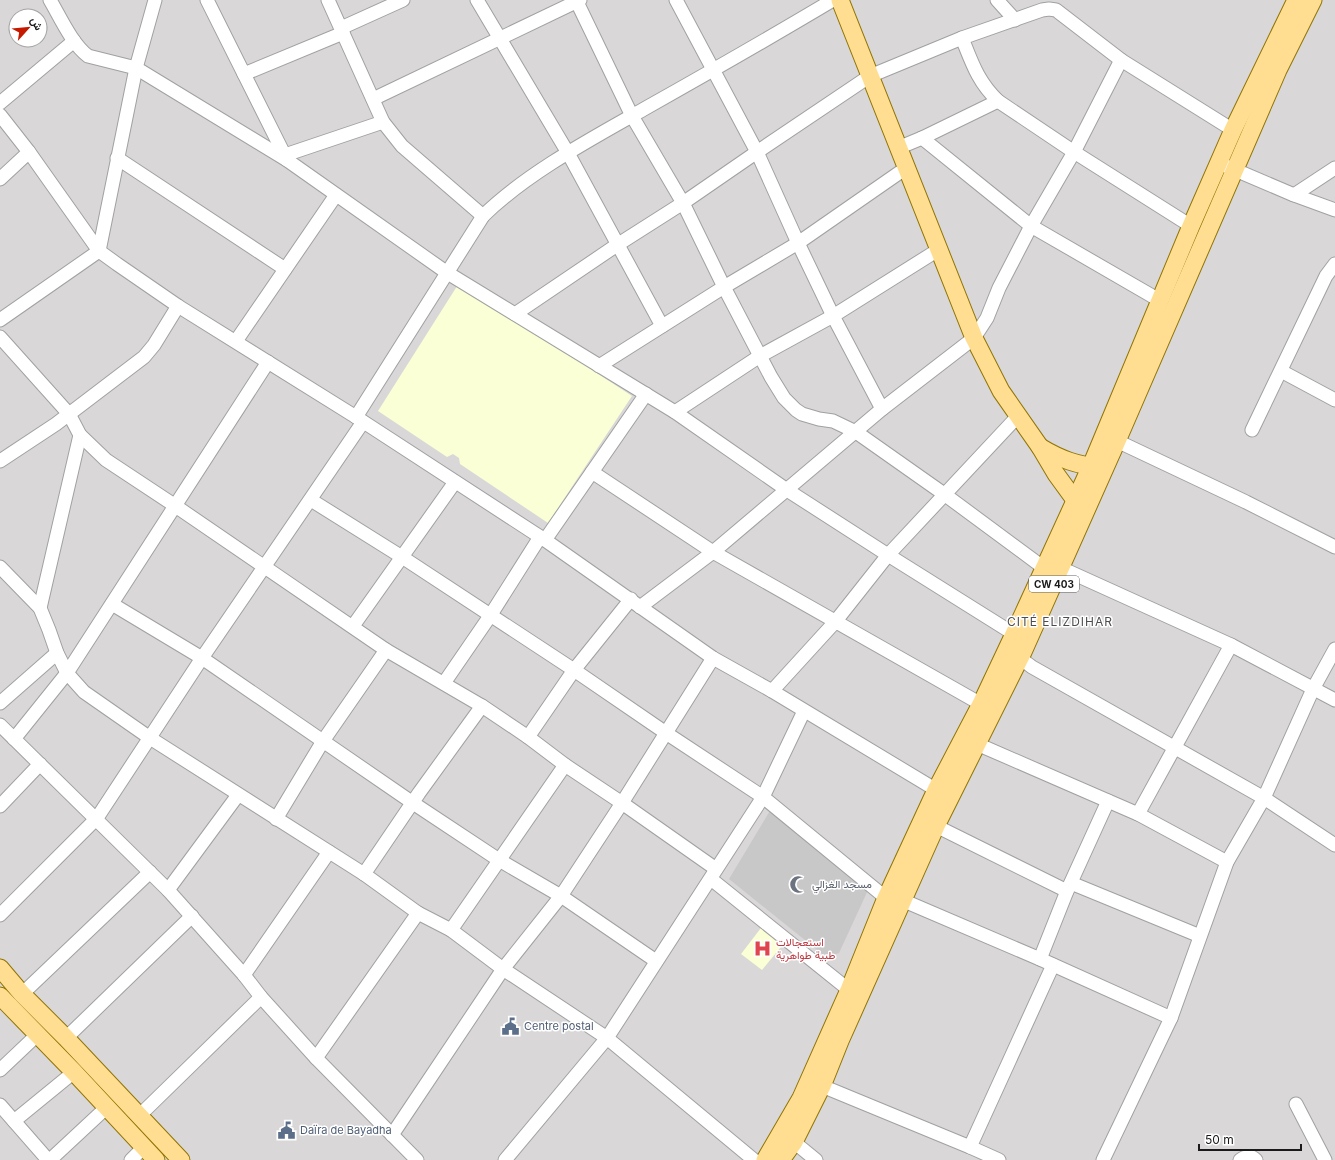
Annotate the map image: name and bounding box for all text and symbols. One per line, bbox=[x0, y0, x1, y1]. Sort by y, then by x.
north arrow bbox=[8, 8, 48, 48]
text: ش bbox=[28, 14, 46, 33]
road number: CW 403 bbox=[1029, 576, 1079, 592]
district label: CITÉ ELIZDIHAR bbox=[1007, 614, 1113, 629]
mosque icon: مسجد الغزالي bbox=[789, 874, 809, 894]
place label: مسجد الغزالي bbox=[812, 877, 872, 894]
place label: استعجالات طبية طواهرية bbox=[776, 935, 835, 962]
hospital icon: استعجالات طبية طواهرية bbox=[753, 938, 773, 958]
public building icon: Centre postal bbox=[501, 1016, 521, 1036]
place label: Centre postal bbox=[524, 1019, 594, 1033]
public building icon: Daïra de Bayadha bbox=[277, 1120, 297, 1140]
place label: Daïra de Bayadha bbox=[300, 1123, 392, 1137]
scale bar bbox=[1199, 1126, 1301, 1152]
text: 50 m bbox=[1205, 1132, 1234, 1147]

